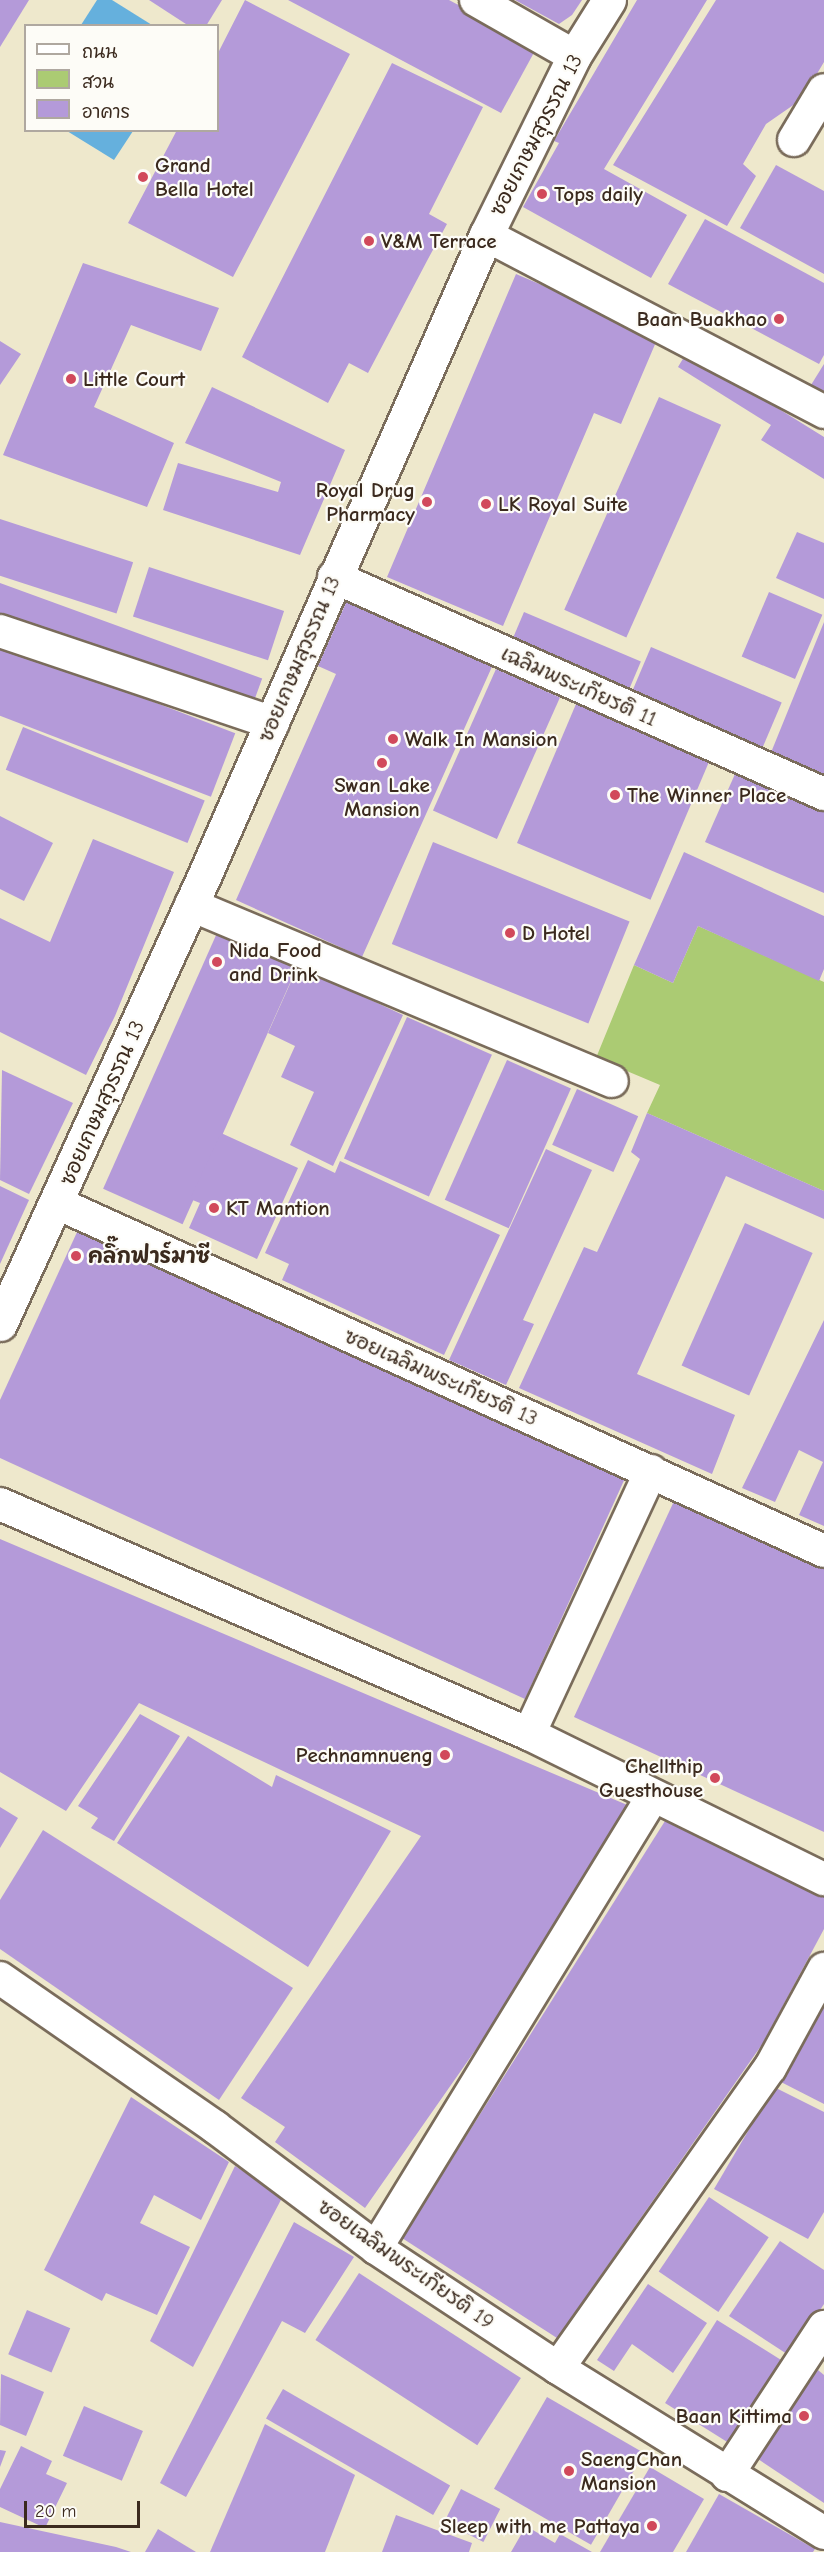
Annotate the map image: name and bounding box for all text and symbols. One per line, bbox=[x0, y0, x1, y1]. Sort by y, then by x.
legend bbox=[24, 24, 219, 132]
text: ถนน bbox=[82, 42, 117, 63]
street label: ซอยเกษมสุวรรณ 13 bbox=[484, 50, 588, 220]
text: สวน bbox=[82, 72, 114, 93]
text: อาคาร bbox=[82, 102, 130, 123]
place label: Grand Bella Hotel bbox=[155, 152, 254, 202]
marker: Grand Bella Hotel bbox=[136, 170, 150, 184]
place label: Tops daily bbox=[554, 181, 643, 207]
marker: Tops daily bbox=[535, 187, 549, 201]
place label: V&M Terrace bbox=[381, 228, 497, 254]
marker: V&M Terrace bbox=[362, 234, 376, 248]
place label: Baan Buakhao bbox=[637, 306, 767, 332]
marker: Baan Buakhao bbox=[772, 312, 786, 326]
place label: Little Court bbox=[83, 366, 185, 392]
marker: Little Court bbox=[64, 372, 78, 386]
place label: Royal Drug Pharmacy bbox=[316, 477, 415, 527]
place label: LK Royal Suite bbox=[498, 491, 627, 517]
marker: Royal Drug Pharmacy bbox=[420, 495, 434, 509]
marker: LK Royal Suite bbox=[479, 497, 493, 511]
street label: ซอยเกษมสุวรรณ 13 bbox=[253, 572, 345, 746]
street label: เฉลิมพระเกียรติ 11 bbox=[497, 640, 661, 732]
place label: Walk In Mansion bbox=[405, 726, 558, 752]
marker: Walk In Mansion bbox=[386, 732, 400, 746]
marker: Swan Lake Mansion bbox=[375, 756, 389, 770]
place label: Swan Lake Mansion bbox=[334, 772, 430, 822]
place label: The Winner Place bbox=[627, 782, 786, 808]
marker: The Winner Place bbox=[608, 788, 622, 802]
place label: D Hotel bbox=[522, 920, 590, 946]
marker: D Hotel bbox=[503, 926, 517, 940]
place label: Nida Food and Drink bbox=[229, 937, 322, 987]
marker: Nida Food and Drink bbox=[210, 955, 224, 969]
street label: ซอยเกษมสุวรรณ 13 bbox=[54, 1017, 150, 1189]
place label: KT Mantion bbox=[226, 1195, 330, 1221]
marker: KT Mantion bbox=[207, 1201, 221, 1215]
place label: คลิ๊กฟาร์มาซี bbox=[88, 1243, 210, 1269]
marker: คลิ๊กฟาร์มาซี bbox=[69, 1249, 83, 1263]
street label: ซอยเฉลิมพระเกียรติ 13 bbox=[340, 1323, 542, 1431]
place label: Pechnamnueng bbox=[296, 1742, 433, 1768]
marker: Pechnamnueng bbox=[438, 1748, 452, 1762]
place label: Chellthip Guesthouse bbox=[599, 1753, 703, 1803]
marker: Chellthip Guesthouse bbox=[708, 1771, 722, 1785]
street label: ซอยเฉลิมพระเกียรติ 19 bbox=[313, 2194, 499, 2334]
place label: Baan Kittima bbox=[676, 2403, 792, 2429]
marker: Baan Kittima bbox=[797, 2409, 811, 2423]
place label: SaengChan Mansion bbox=[581, 2446, 682, 2496]
marker: SaengChan Mansion bbox=[562, 2464, 576, 2478]
scale bar bbox=[27, 2489, 142, 2527]
text: 20 m bbox=[35, 2501, 76, 2522]
place label: Sleep with me Pattaya bbox=[440, 2513, 640, 2539]
marker: Sleep with me Pattaya bbox=[645, 2519, 659, 2533]

